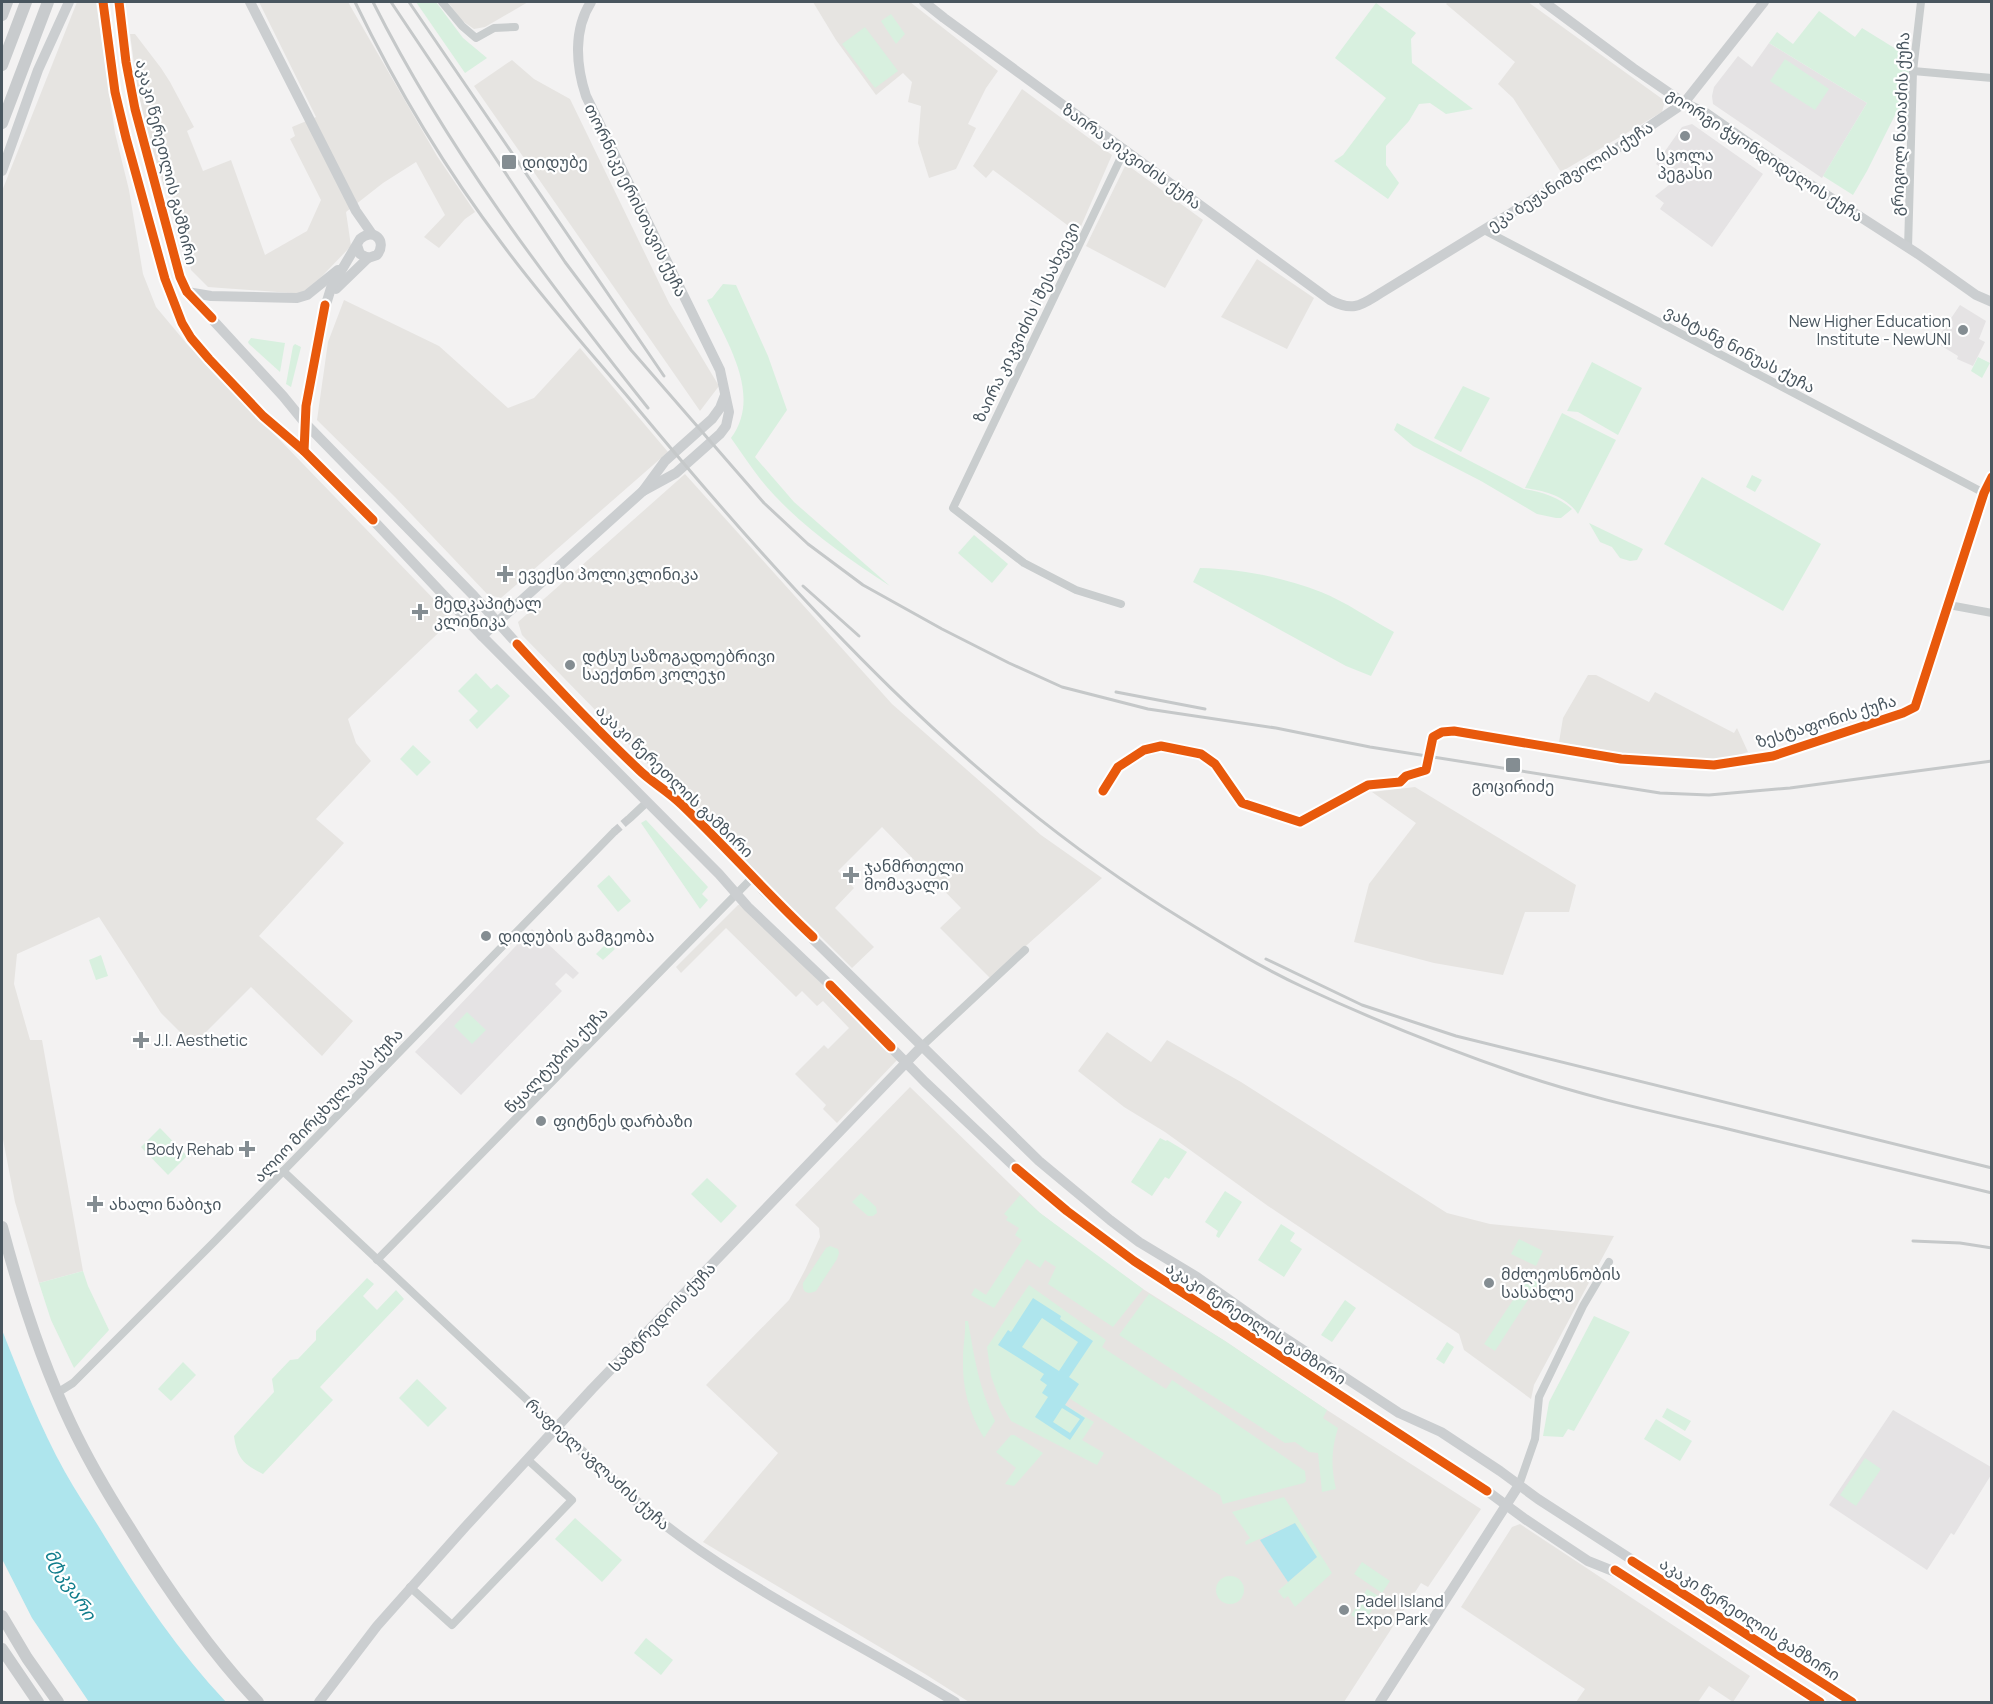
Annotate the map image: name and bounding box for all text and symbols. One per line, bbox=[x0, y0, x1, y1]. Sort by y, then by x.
street label: გრიგოლ ნათაძის ქუჩა bbox=[1886, 32, 1914, 216]
street label: აკაკი წერეთლის გამზირი bbox=[131, 57, 203, 267]
street label: გიორგი ჭყონდიდელის ქუჩა bbox=[1662, 83, 1868, 227]
street label: ზაირა კიკვიძის ქუჩა bbox=[1058, 98, 1206, 214]
street label: თორნიკე ერისთავის ქუჩა bbox=[580, 100, 692, 300]
street label: ეკა ბეჟანიშვილის ქუჩა bbox=[1483, 116, 1657, 236]
marker: სკოლა პეგასი bbox=[1678, 129, 1692, 143]
place label: სკოლა პეგასი bbox=[1656, 144, 1714, 184]
place label: დიდუბე bbox=[522, 151, 588, 173]
marker: დიდუბე bbox=[500, 153, 518, 171]
street label: ზაირა კიკვიძის I შესახვევი bbox=[968, 218, 1084, 426]
street label: ვახტანგ ნინუას ქუჩა bbox=[1661, 300, 1819, 398]
place label: New Higher Education Institute - NewUNI bbox=[1789, 310, 1951, 350]
marker: New Higher Education Institute - NewUNI bbox=[1956, 323, 1970, 337]
place label: ევექსი პოლიკლინიკა bbox=[518, 563, 699, 585]
marker: ევექსი პოლიკლინიკა bbox=[496, 565, 514, 583]
place label: მედკაპიტალ კლინიკა bbox=[434, 592, 542, 632]
marker: მედკაპიტალ კლინიკა bbox=[411, 603, 429, 621]
place label: დტსუ საზოგადოებრივი საექთნო კოლეჯი bbox=[582, 645, 775, 685]
marker: დტსუ საზოგადოებრივი საექთნო კოლეჯი bbox=[563, 658, 577, 672]
street label: ზესტაფონის ქუჩა bbox=[1753, 689, 1899, 753]
street label: აკაკი წერეთლის გამზირი bbox=[591, 700, 759, 862]
marker: გოცირიძე bbox=[1504, 756, 1522, 774]
place label: გოცირიძე bbox=[1472, 775, 1554, 797]
place label: ჯანმრთელი მომავალი bbox=[864, 855, 964, 895]
marker: ჯანმრთელი მომავალი bbox=[842, 866, 860, 884]
place label: დიდუბის გამგეობა bbox=[498, 925, 654, 947]
marker: დიდუბის გამგეობა bbox=[479, 929, 493, 943]
street label: წყალტუბოს ქუჩა bbox=[499, 1002, 613, 1118]
street label: ალიო მირცხულავას ქუჩა bbox=[248, 1023, 408, 1187]
place label: J.I. Aesthetic bbox=[154, 1029, 248, 1051]
marker: J.I. Aesthetic bbox=[132, 1031, 150, 1049]
place label: ფიტნეს დარბაზი bbox=[553, 1110, 693, 1132]
marker: ფიტნეს დარბაზი bbox=[534, 1114, 548, 1128]
place label: Body Rehab bbox=[146, 1138, 234, 1160]
marker: Body Rehab bbox=[238, 1140, 256, 1158]
place label: ახალი ნაბიჯი bbox=[109, 1193, 222, 1215]
marker: ახალი ნაბიჯი bbox=[86, 1195, 104, 1213]
street label: აკაკი წერეთლის გამზირი bbox=[1161, 1256, 1351, 1390]
street label: სამტრედიის ქუჩა bbox=[604, 1257, 720, 1377]
place label: მძლეოსნობის სასახლე bbox=[1501, 1263, 1621, 1303]
marker: მძლეოსნობის სასახლე bbox=[1482, 1276, 1496, 1290]
street label: რაფიელ აგლაძის ქუჩა bbox=[521, 1393, 675, 1535]
water label: მტკვარი bbox=[40, 1544, 103, 1625]
street label: აკაკი წერეთლის გამზირი bbox=[1655, 1552, 1845, 1686]
place label: Padel Island Expo Park bbox=[1356, 1590, 1444, 1630]
marker: Padel Island Expo Park bbox=[1337, 1603, 1351, 1617]

